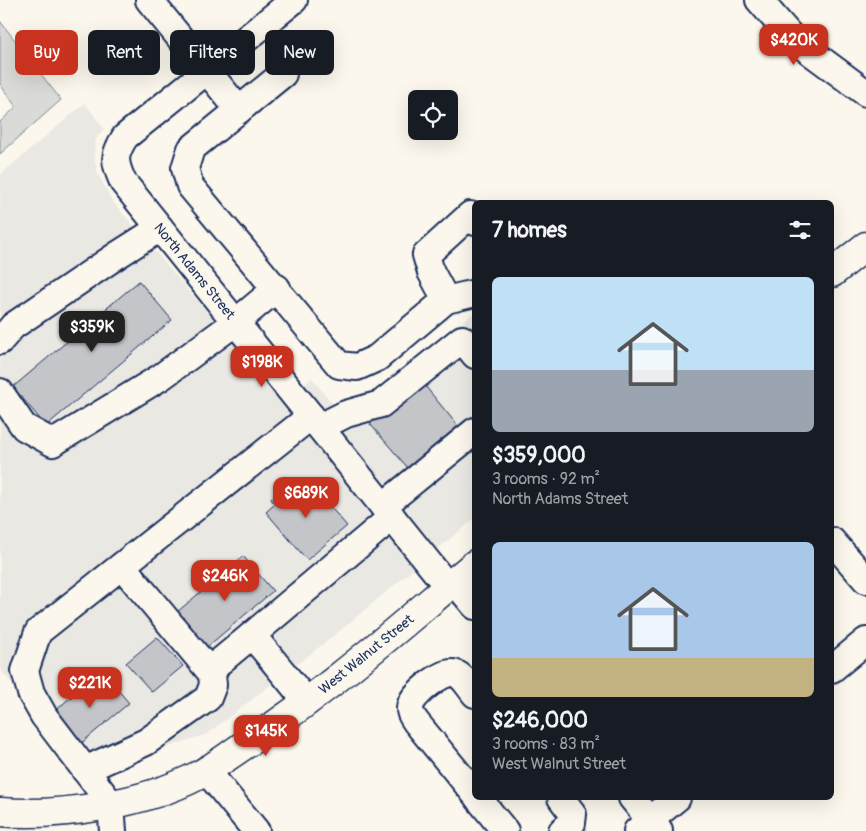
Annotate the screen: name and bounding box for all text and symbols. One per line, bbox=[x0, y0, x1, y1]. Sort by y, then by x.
pin: $420K bbox=[759, 23, 829, 66]
chip: Buy bbox=[15, 30, 78, 75]
chip: Rent bbox=[88, 30, 160, 75]
chip: Filters bbox=[170, 30, 255, 75]
chip: New bbox=[265, 30, 334, 75]
text: $420K bbox=[770, 30, 818, 50]
map controls bbox=[408, 90, 458, 140]
button: locate bbox=[408, 90, 458, 140]
icon: filters bbox=[786, 216, 814, 244]
text: 7 homes bbox=[492, 217, 567, 244]
street label: North Adams Street bbox=[151, 220, 239, 323]
icon: home bbox=[608, 309, 698, 399]
pin: $359K bbox=[57, 310, 127, 353]
text: $359K bbox=[70, 317, 114, 337]
pin: $198K bbox=[227, 346, 297, 388]
text: $198K bbox=[242, 352, 282, 372]
text: $359,000 bbox=[492, 442, 586, 469]
text: 3 rooms · 92 m² bbox=[492, 469, 600, 489]
pin: $689K bbox=[271, 476, 341, 519]
text: $689K bbox=[284, 483, 328, 503]
text: North Adams Street bbox=[492, 489, 628, 509]
pin: $246K bbox=[190, 560, 260, 602]
text: $246K bbox=[202, 566, 248, 586]
icon: home bbox=[608, 574, 698, 664]
street label: West Walnut Street bbox=[315, 611, 417, 698]
pin: $221K bbox=[55, 666, 125, 709]
text: $221K bbox=[69, 673, 111, 693]
text: $246,000 bbox=[492, 707, 588, 734]
pin: $145K bbox=[231, 714, 301, 757]
text: $145K bbox=[245, 721, 287, 741]
text: 3 rooms · 83 m² bbox=[492, 734, 600, 754]
text: West Walnut Street bbox=[492, 754, 626, 774]

